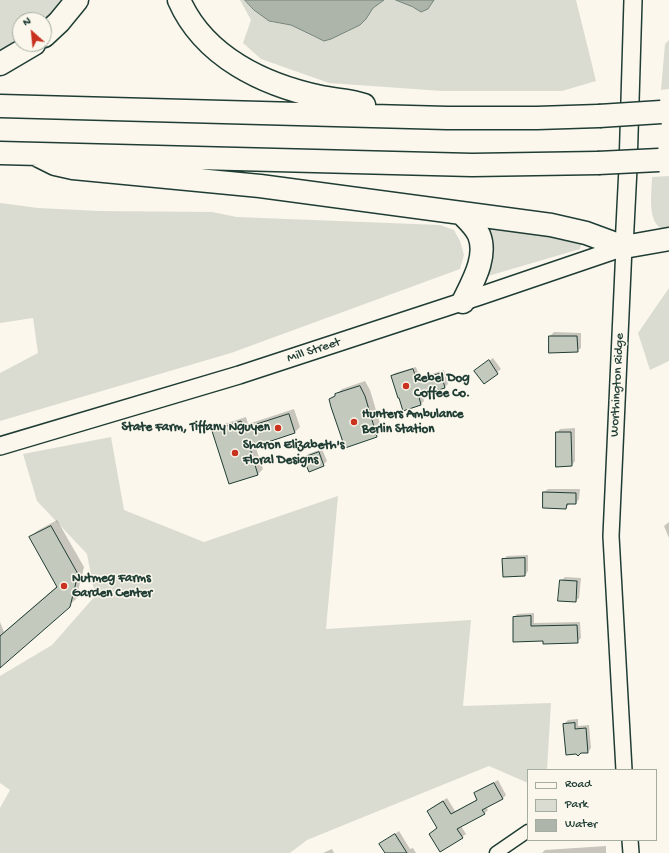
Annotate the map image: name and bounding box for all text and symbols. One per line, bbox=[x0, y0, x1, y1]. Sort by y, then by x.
north arrow bbox=[12, 12, 52, 52]
text: N bbox=[21, 15, 33, 29]
street label: Worthington Ridge bbox=[607, 333, 629, 437]
street label: Mill Street bbox=[285, 335, 343, 367]
place label: Rebel Dog Coffee Co. bbox=[414, 371, 470, 402]
marker: Rebel Dog Coffee Co. bbox=[401, 381, 411, 391]
place label: Hunters Ambulance Berlin Station bbox=[362, 407, 463, 438]
marker: Hunters Ambulance Berlin Station bbox=[349, 417, 359, 427]
place label: State Farm, Tiffany Nguyen bbox=[122, 420, 270, 436]
marker: State Farm, Tiffany Nguyen bbox=[273, 423, 283, 433]
place label: Sharon Elizabeth's Floral Designs bbox=[243, 438, 345, 469]
marker: Sharon Elizabeth's Floral Designs bbox=[230, 448, 240, 458]
place label: Nutmeg Farms Garden Center bbox=[72, 571, 152, 602]
marker: Nutmeg Farms Garden Center bbox=[59, 581, 69, 591]
legend bbox=[527, 769, 657, 841]
text: Road bbox=[565, 778, 591, 792]
text: Park bbox=[565, 798, 588, 812]
text: Water bbox=[565, 818, 597, 832]

